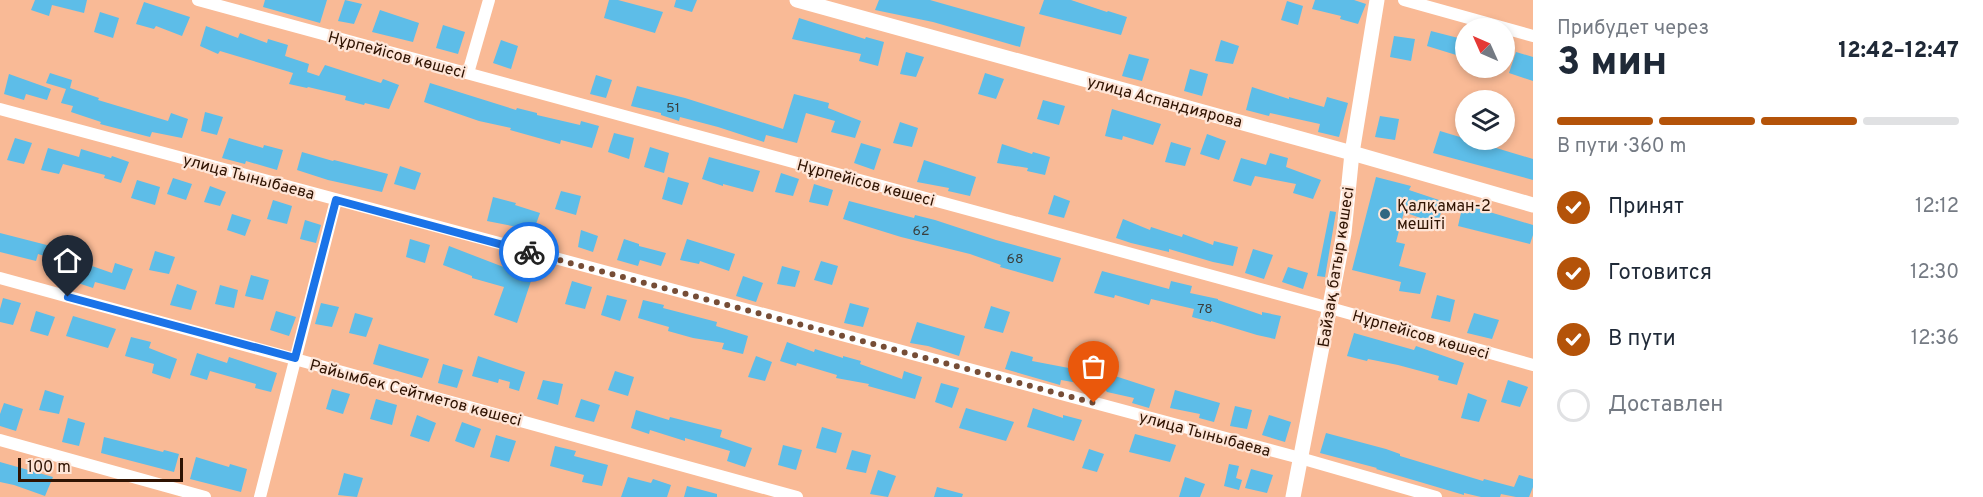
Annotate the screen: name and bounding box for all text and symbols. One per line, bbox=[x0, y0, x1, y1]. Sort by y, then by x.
text: Прибудет через bbox=[1557, 16, 1709, 42]
north arrow bbox=[1455, 18, 1515, 78]
map controls bbox=[1455, 18, 1515, 150]
street label: Нұрпейісов көшесі bbox=[325, 28, 468, 84]
text: 12:42–12:47 bbox=[1838, 38, 1959, 65]
text: 3 мин bbox=[1557, 40, 1667, 89]
street label: улица Аспандиярова bbox=[1085, 73, 1244, 133]
button: layers bbox=[1455, 90, 1515, 150]
house number: 51 bbox=[666, 100, 680, 117]
text: В пути · 360 m bbox=[1557, 134, 1686, 160]
street label: улица Тыныбаева bbox=[180, 151, 317, 205]
street label: Нұрпейісов көшесі bbox=[794, 156, 937, 212]
street label: Байзақ батыр көшесі bbox=[1314, 186, 1360, 349]
icon: check bbox=[1557, 191, 1590, 224]
text: Принят bbox=[1608, 194, 1684, 221]
text: 12:12 bbox=[1915, 194, 1959, 220]
place label: Қалқаман-2 мешіті bbox=[1397, 197, 1491, 235]
marker: Қалқаман-2 мешіті bbox=[1378, 207, 1392, 221]
courier bbox=[499, 222, 559, 282]
house number: 62 bbox=[913, 223, 929, 240]
pin bbox=[42, 235, 93, 297]
icon: bike bbox=[513, 236, 546, 269]
icon: home bbox=[51, 244, 84, 277]
house number: 68 bbox=[1007, 251, 1023, 268]
icon: check bbox=[1557, 257, 1590, 290]
text: Готовится bbox=[1608, 260, 1712, 287]
text: 12:30 bbox=[1910, 260, 1959, 286]
house number: 78 bbox=[1197, 301, 1213, 318]
street label: Нұрпейісов көшесі bbox=[1350, 307, 1491, 365]
icon: check bbox=[1557, 323, 1590, 356]
text: В пути bbox=[1608, 326, 1676, 353]
text: 12:36 bbox=[1911, 326, 1959, 352]
pin bbox=[1068, 341, 1119, 403]
icon: bag bbox=[1077, 350, 1110, 383]
street label: Райымбек Сейтметов көшесі bbox=[307, 356, 524, 432]
text: Доставлен bbox=[1608, 392, 1723, 419]
street label: улица Тыныбаева bbox=[1136, 408, 1273, 462]
scale bar bbox=[18, 455, 183, 482]
text: 100 m bbox=[27, 458, 71, 478]

